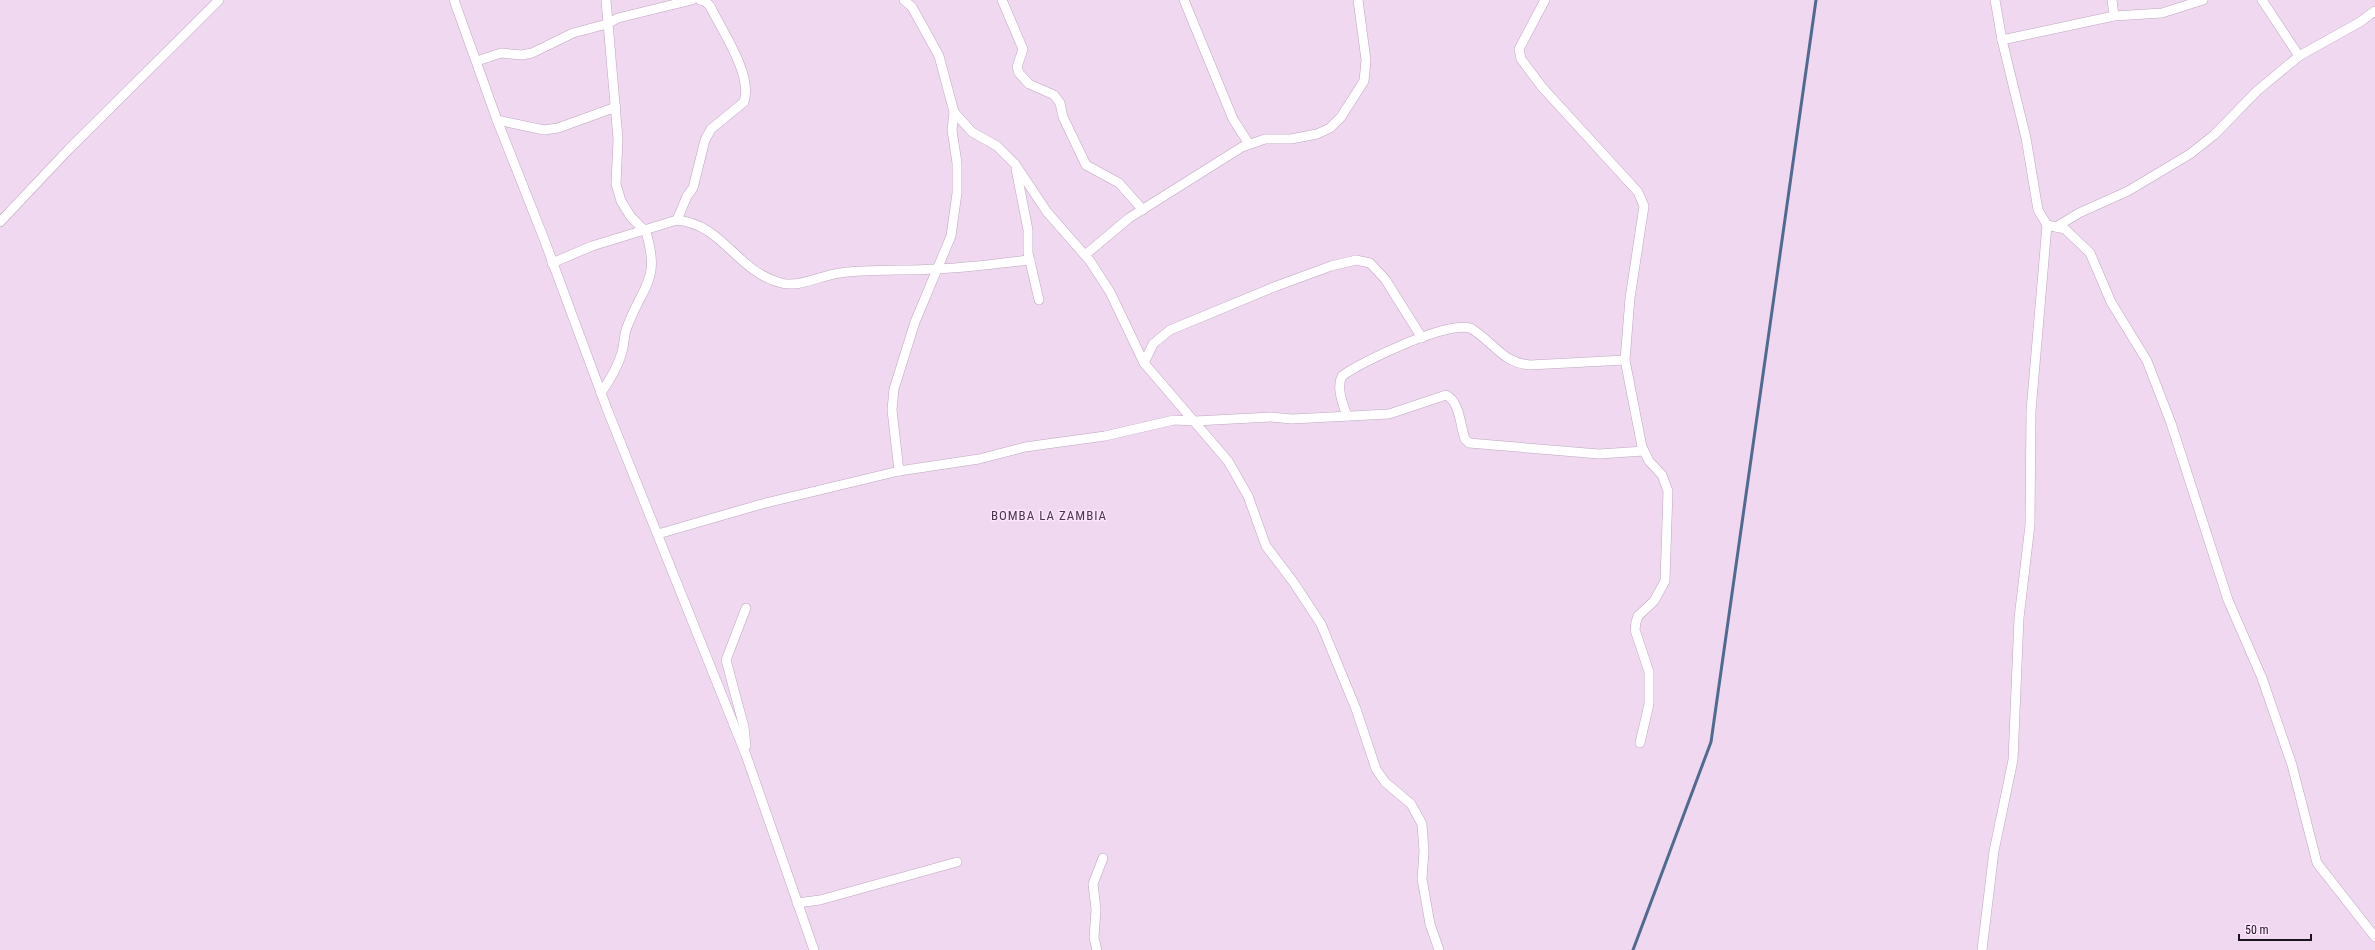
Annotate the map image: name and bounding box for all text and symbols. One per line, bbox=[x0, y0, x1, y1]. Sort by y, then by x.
district label: BOMBA LA ZAMBIA bbox=[991, 508, 1107, 523]
scale bar bbox=[2239, 916, 2311, 942]
text: 50 m bbox=[2245, 923, 2269, 937]

